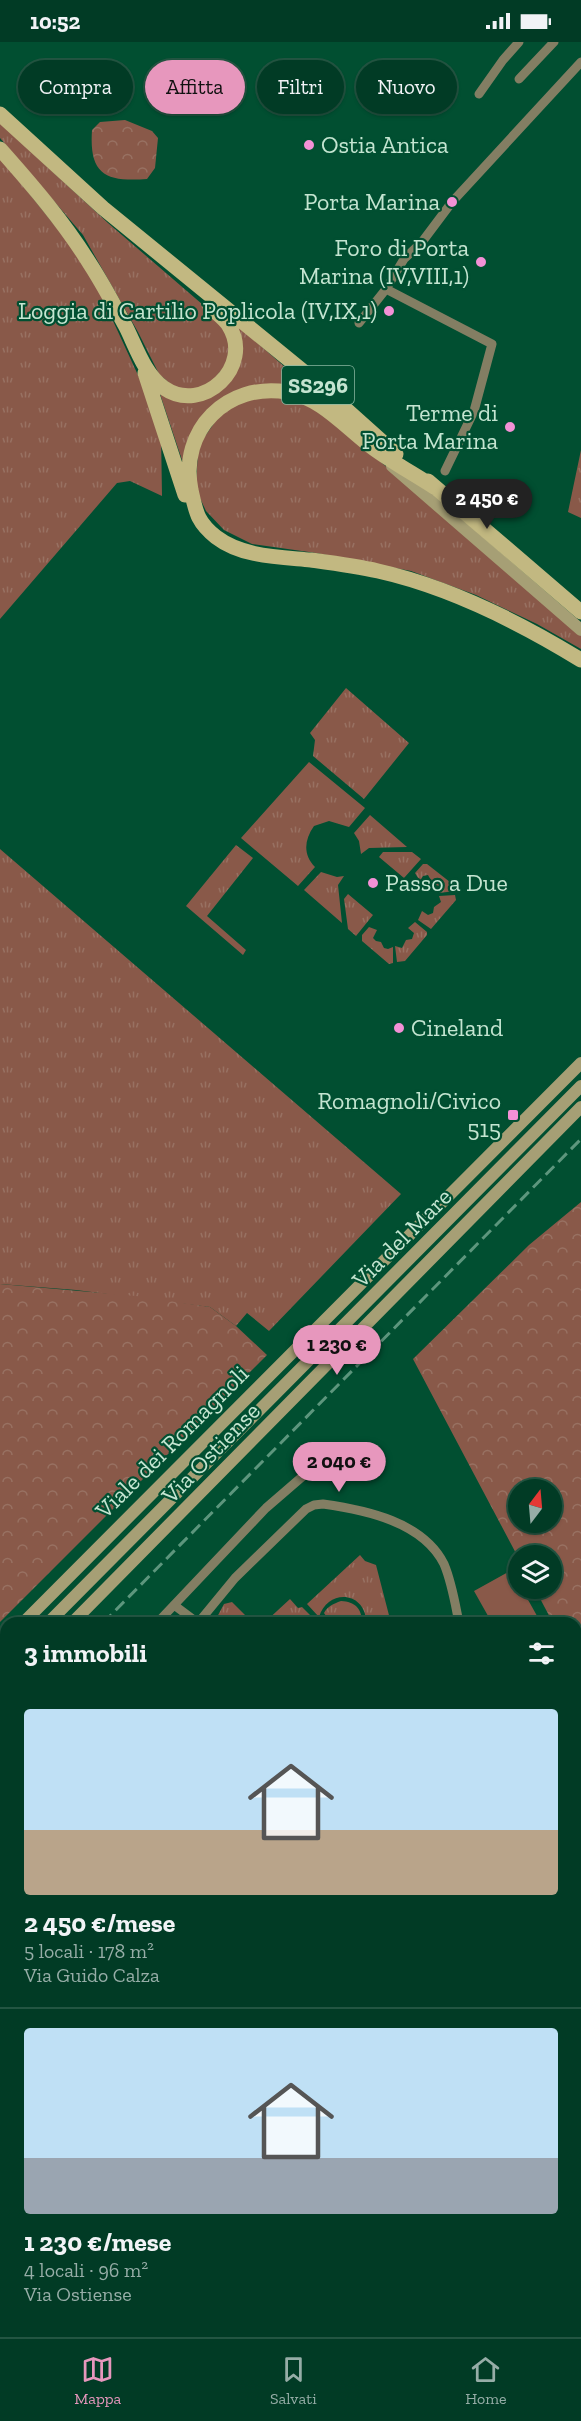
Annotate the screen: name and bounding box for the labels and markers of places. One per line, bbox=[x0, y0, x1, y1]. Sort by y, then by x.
place label: Ostia Antica bbox=[321, 130, 449, 159]
marker: Ostia Antica bbox=[302, 138, 316, 152]
place label: Porta Marina bbox=[304, 187, 440, 216]
marker: Porta Marina bbox=[445, 195, 459, 209]
place label: Foro di Porta Marina (IV,VIII,1) bbox=[299, 233, 469, 290]
marker: Foro di Porta Marina (IV,VIII,1) bbox=[474, 255, 488, 269]
place label: Loggia di Cartilio Poplicola (IV,IX,1) bbox=[18, 296, 377, 325]
marker: Loggia di Cartilio Poplicola (IV,IX,1) bbox=[382, 304, 396, 318]
place label: Terme di Porta Marina bbox=[362, 398, 498, 455]
marker: Terme di Porta Marina bbox=[503, 420, 517, 434]
pin: 2 450 € bbox=[432, 479, 542, 530]
place label: Passo a Due bbox=[385, 868, 508, 897]
marker: Passo a Due bbox=[366, 876, 380, 890]
place label: Cineland bbox=[411, 1013, 503, 1042]
marker: Cineland bbox=[392, 1021, 406, 1035]
place label: Romagnoli/Civico 515 bbox=[318, 1086, 501, 1143]
marker: Romagnoli/Civico 515 bbox=[506, 1108, 520, 1122]
pin: 1 230 € bbox=[282, 1325, 392, 1376]
pin: 2 040 € bbox=[284, 1442, 394, 1493]

